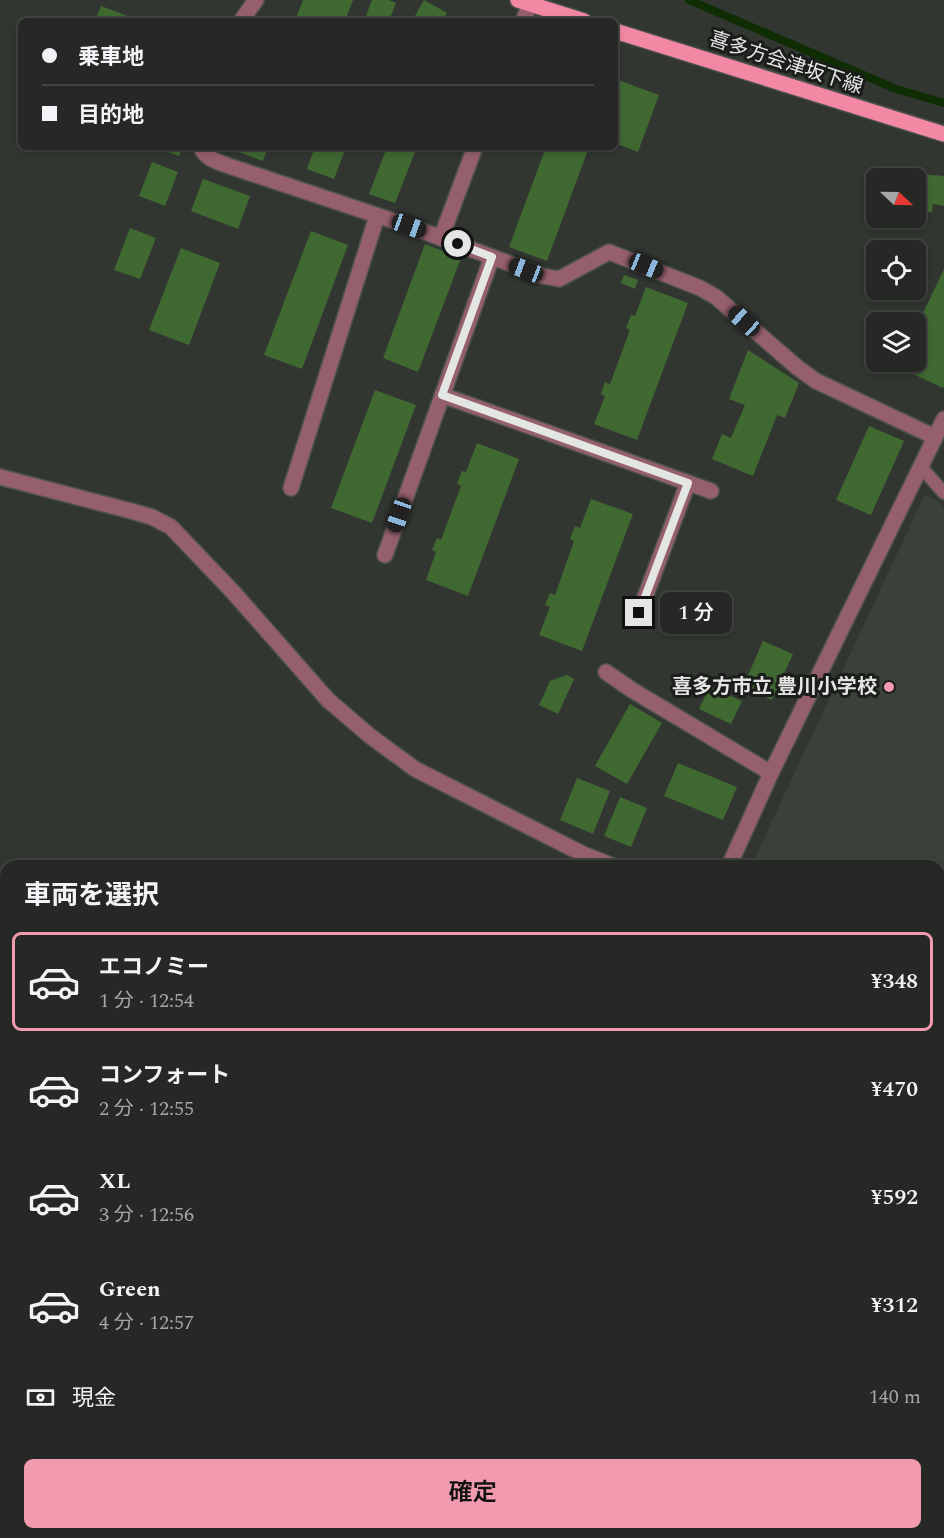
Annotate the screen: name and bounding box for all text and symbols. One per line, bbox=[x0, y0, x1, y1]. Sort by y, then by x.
street label: 喜多方会津坂下線 bbox=[705, 24, 867, 102]
text: 乗車地 bbox=[78, 41, 144, 74]
text: 目的地 bbox=[78, 99, 144, 132]
north arrow bbox=[866, 168, 926, 228]
map controls bbox=[866, 168, 926, 372]
car bbox=[389, 211, 429, 241]
route start bbox=[444, 230, 471, 257]
button: locate bbox=[866, 240, 926, 300]
car bbox=[626, 251, 666, 281]
car bbox=[506, 255, 546, 285]
car bbox=[725, 302, 763, 340]
button: layers bbox=[866, 312, 926, 372]
car bbox=[385, 495, 413, 535]
callout: 1 分 bbox=[660, 592, 732, 634]
text: 1 分 bbox=[678, 598, 714, 628]
route end bbox=[625, 599, 652, 626]
place label: 喜多方市立 豊川小学校 bbox=[672, 672, 877, 702]
marker: 喜多方市立 豊川小学校 bbox=[882, 680, 896, 694]
text: 車両を選択 bbox=[24, 875, 159, 917]
text: エコノミー bbox=[99, 951, 209, 984]
icon: car bbox=[27, 955, 81, 1009]
text: ¥348 bbox=[871, 965, 918, 998]
text: 1 分 · 12:54 bbox=[99, 986, 194, 1016]
text: コンフォート bbox=[99, 1059, 230, 1092]
icon: car bbox=[27, 1063, 81, 1117]
text: ¥470 bbox=[871, 1073, 918, 1106]
text: 2 分 · 12:55 bbox=[99, 1094, 194, 1124]
text: XL bbox=[99, 1165, 130, 1198]
icon: car bbox=[27, 1171, 81, 1225]
text: ¥592 bbox=[871, 1181, 918, 1214]
text: 3 分 · 12:56 bbox=[99, 1200, 194, 1230]
text: Green bbox=[99, 1273, 161, 1306]
icon: car bbox=[27, 1279, 81, 1333]
text: ¥312 bbox=[871, 1289, 918, 1322]
text: 4 分 · 12:57 bbox=[99, 1308, 194, 1338]
icon: cash bbox=[24, 1381, 57, 1414]
text: 現金 bbox=[72, 1382, 116, 1415]
text: 140 m bbox=[869, 1382, 921, 1412]
button: 確定 bbox=[24, 1459, 921, 1528]

